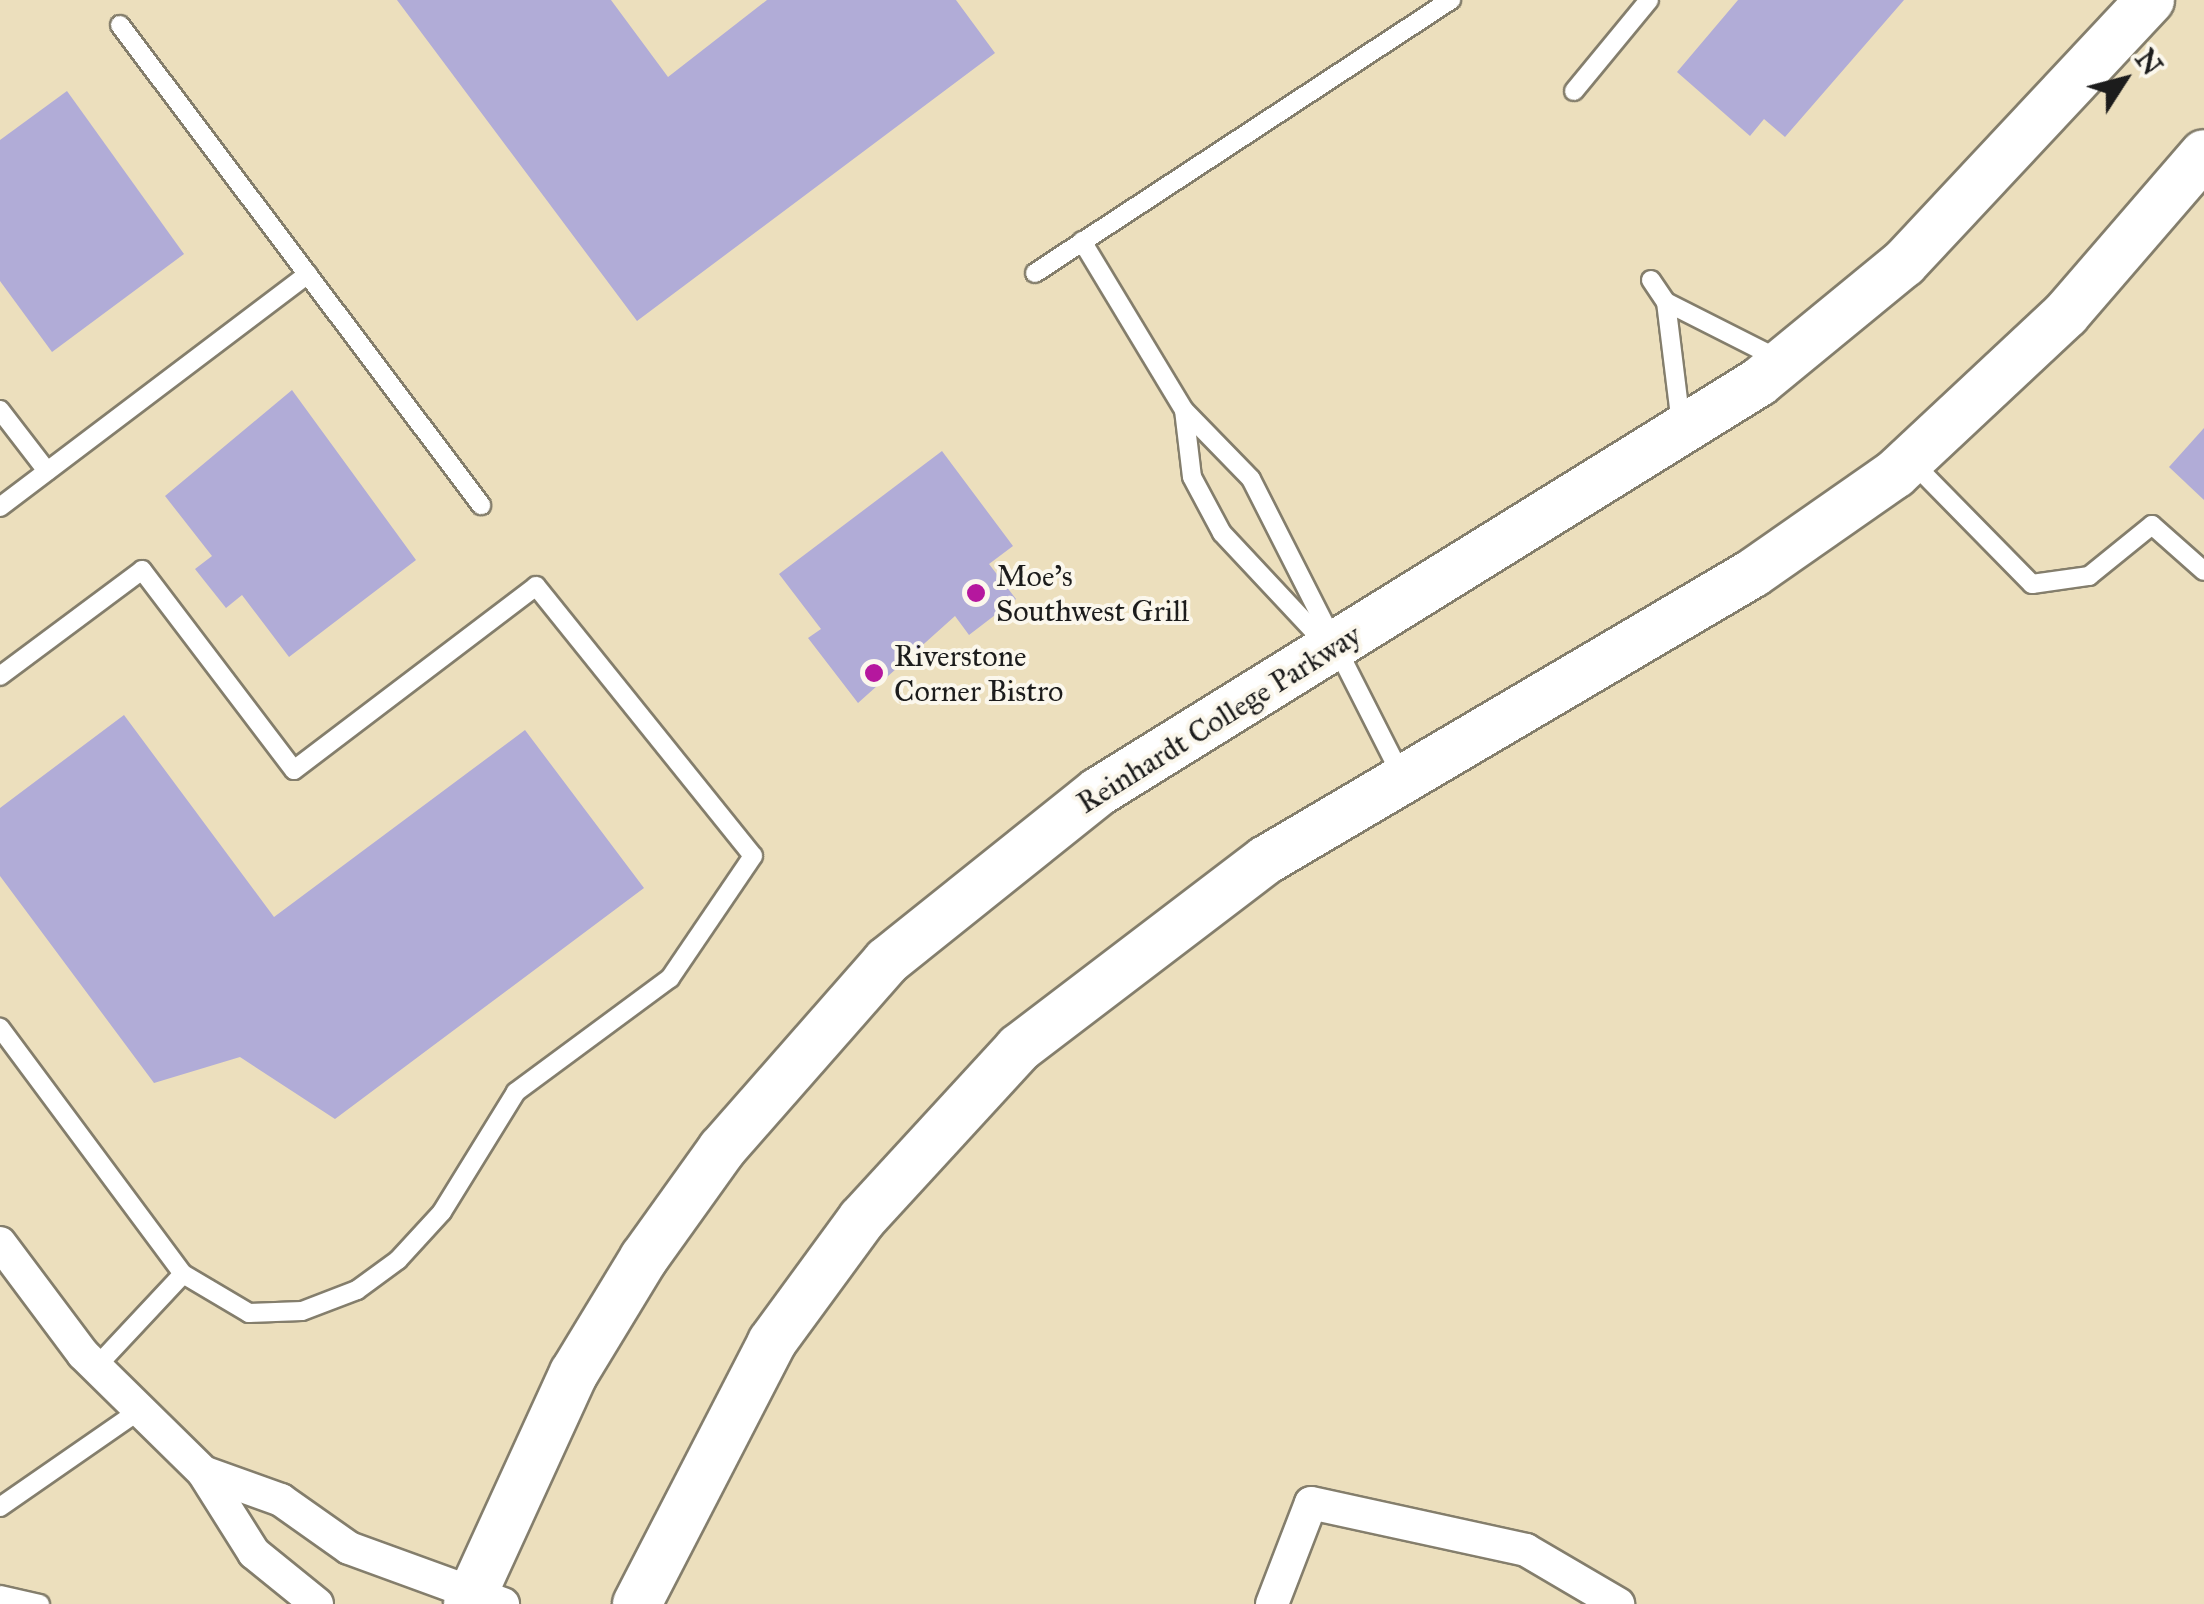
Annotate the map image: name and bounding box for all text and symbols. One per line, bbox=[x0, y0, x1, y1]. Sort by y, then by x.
north arrow bbox=[2074, 30, 2174, 130]
text: N bbox=[2128, 42, 2170, 82]
place label: Moe's Southwest Grill bbox=[996, 558, 1189, 628]
marker: Moe's Southwest Grill bbox=[965, 582, 987, 604]
street label: Reinhardt College Parkway bbox=[1070, 617, 1368, 821]
place label: Riverstone Corner Bistro bbox=[894, 638, 1063, 708]
marker: Riverstone Corner Bistro bbox=[863, 662, 885, 684]

